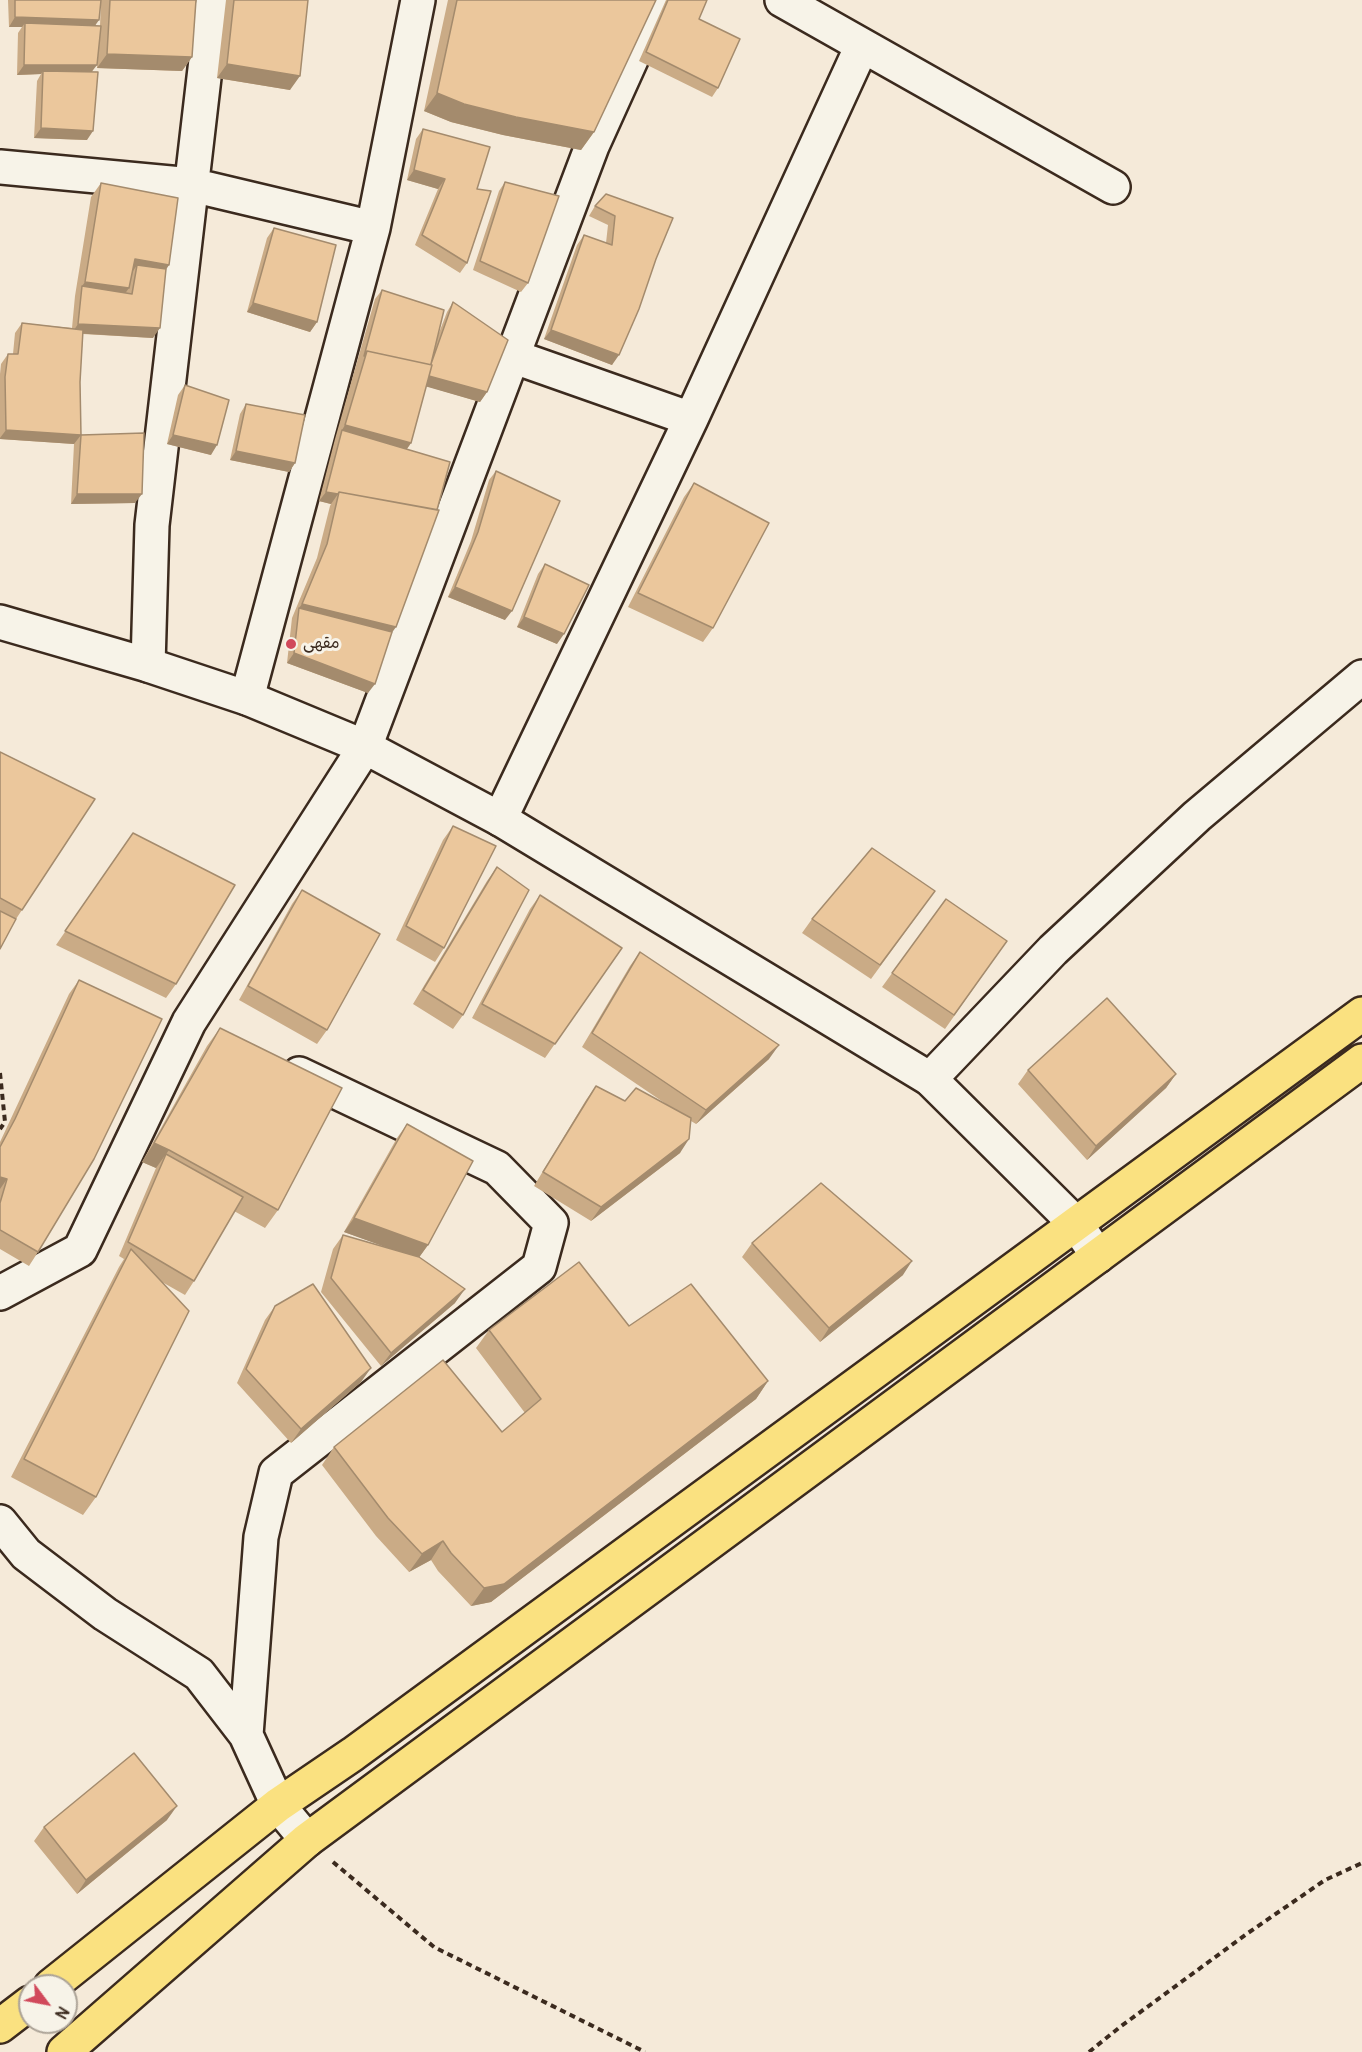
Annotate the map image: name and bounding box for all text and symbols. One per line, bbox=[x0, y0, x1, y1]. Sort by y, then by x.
place label: مقهى bbox=[303, 634, 340, 654]
marker: مقهى bbox=[284, 637, 298, 651]
north arrow bbox=[18, 1974, 78, 2034]
text: N bbox=[50, 2003, 73, 2022]

